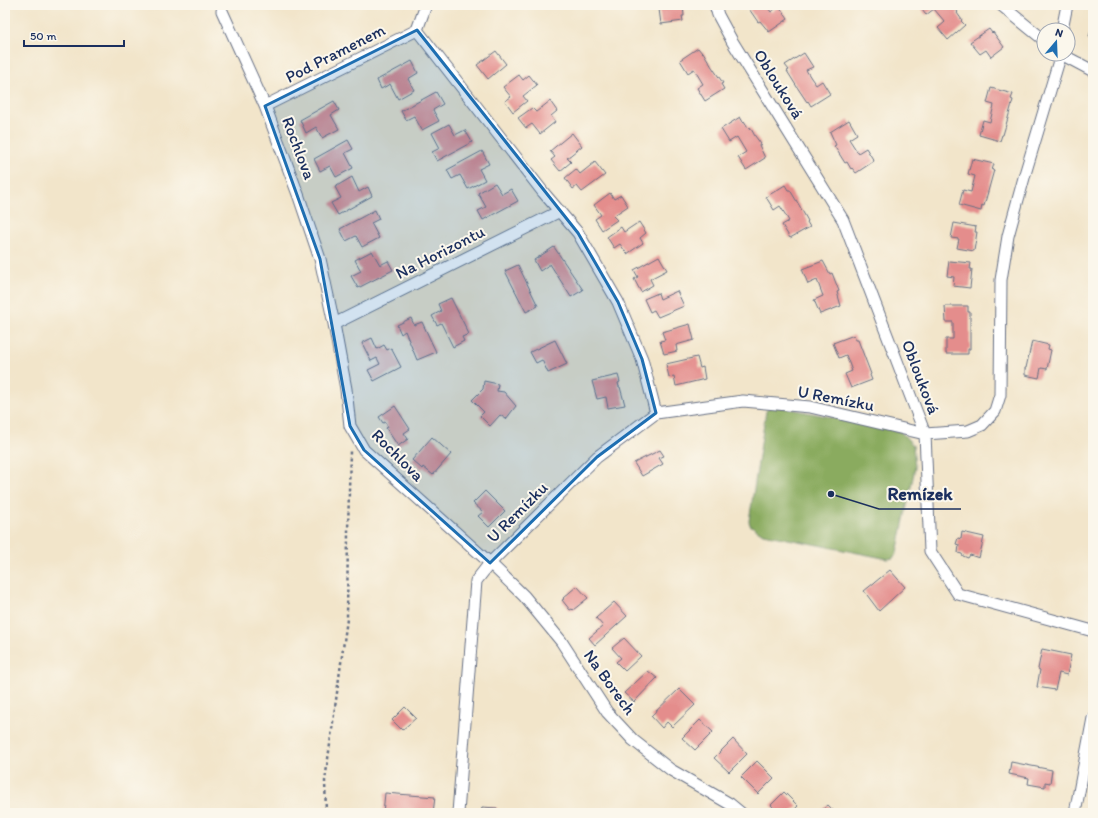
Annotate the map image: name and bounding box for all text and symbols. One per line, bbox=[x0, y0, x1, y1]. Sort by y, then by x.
street label: Pod Pramenem bbox=[282, 19, 389, 87]
scale bar bbox=[24, 22, 124, 48]
north arrow bbox=[1036, 22, 1076, 62]
text: N bbox=[1053, 26, 1065, 40]
text: 50 m bbox=[30, 29, 56, 43]
street label: Oblouková bbox=[750, 46, 808, 123]
street label: Rochlova bbox=[278, 114, 320, 182]
street label: Na Horizontu bbox=[392, 221, 488, 283]
street label: Oblouková bbox=[898, 337, 944, 417]
street label: U Remízku bbox=[796, 381, 876, 415]
street label: Rochlova bbox=[368, 425, 428, 485]
street label: U Remízku bbox=[482, 477, 552, 547]
callout: Remízek bbox=[879, 479, 961, 509]
text: Remízek bbox=[887, 483, 953, 505]
street label: Na Borech bbox=[580, 646, 640, 718]

